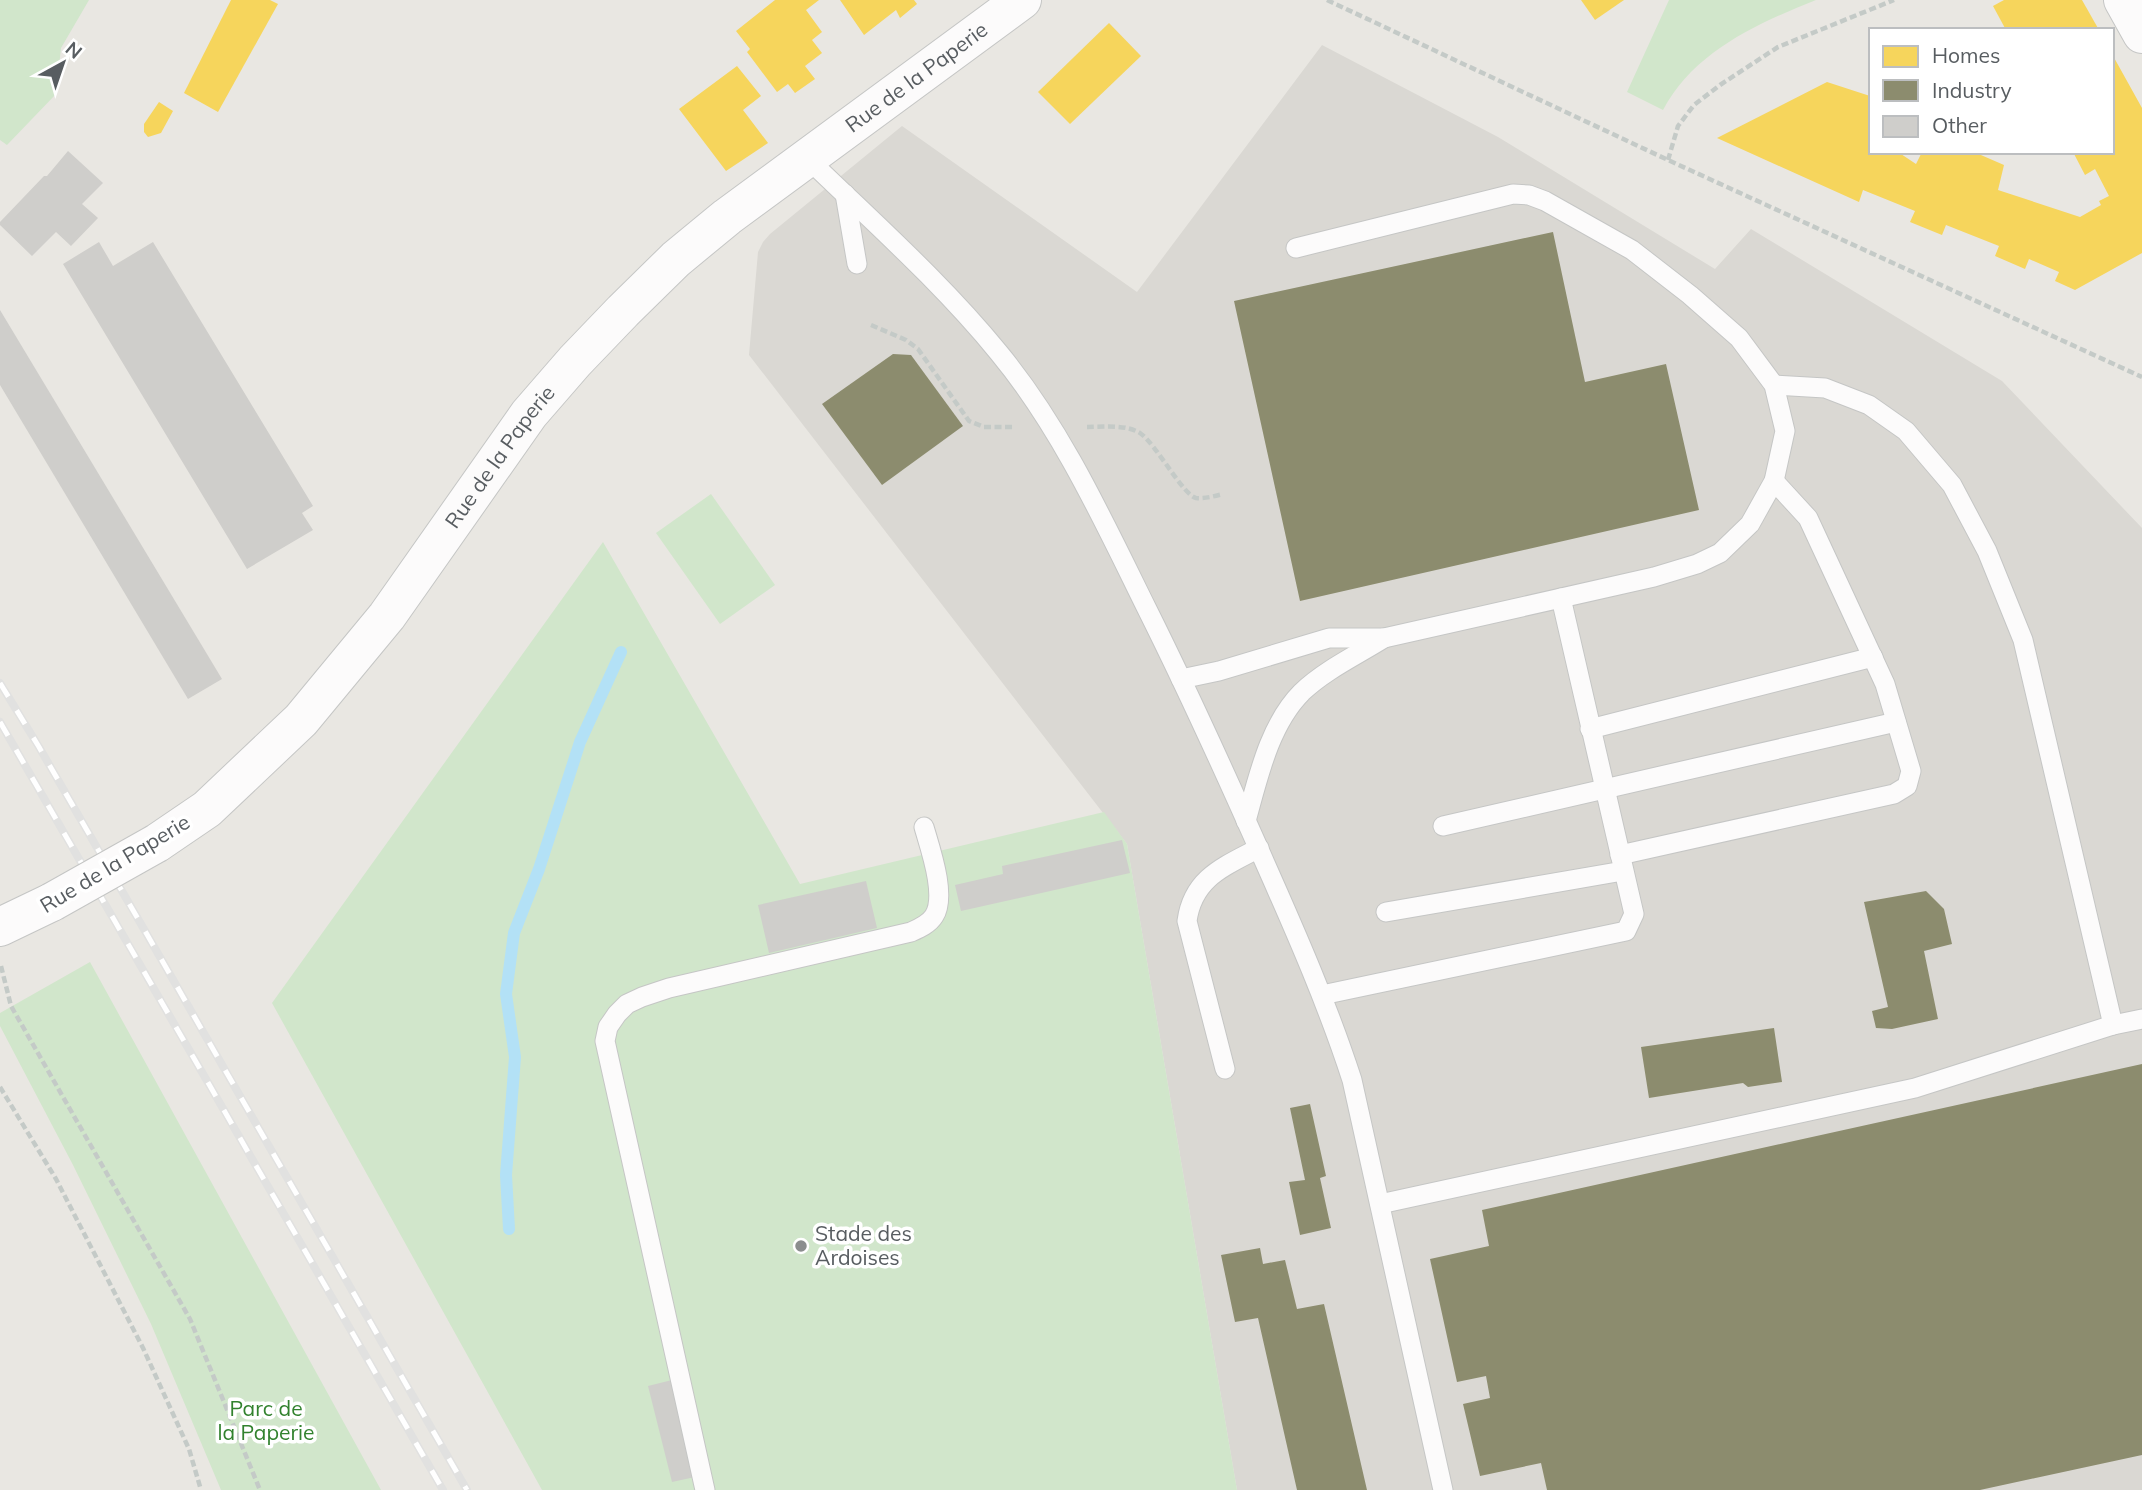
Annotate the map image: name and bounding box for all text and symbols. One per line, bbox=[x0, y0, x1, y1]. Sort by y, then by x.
street label: Rue de la Paperie bbox=[840, 16, 992, 138]
north arrow bbox=[28, 28, 98, 98]
legend bbox=[1869, 28, 2114, 154]
text: N bbox=[61, 36, 87, 64]
text: Homes bbox=[1932, 42, 2000, 68]
text: Industry bbox=[1932, 77, 2012, 103]
text: Other bbox=[1932, 112, 1987, 138]
street label: Rue de la Paperie bbox=[439, 380, 560, 533]
street label: Rue de la Paperie bbox=[35, 808, 194, 918]
place label: Stade des Ardoises bbox=[815, 1220, 912, 1270]
marker: Stade des Ardoises bbox=[793, 1238, 809, 1254]
park label: Parc de la Paperie bbox=[218, 1395, 314, 1445]

